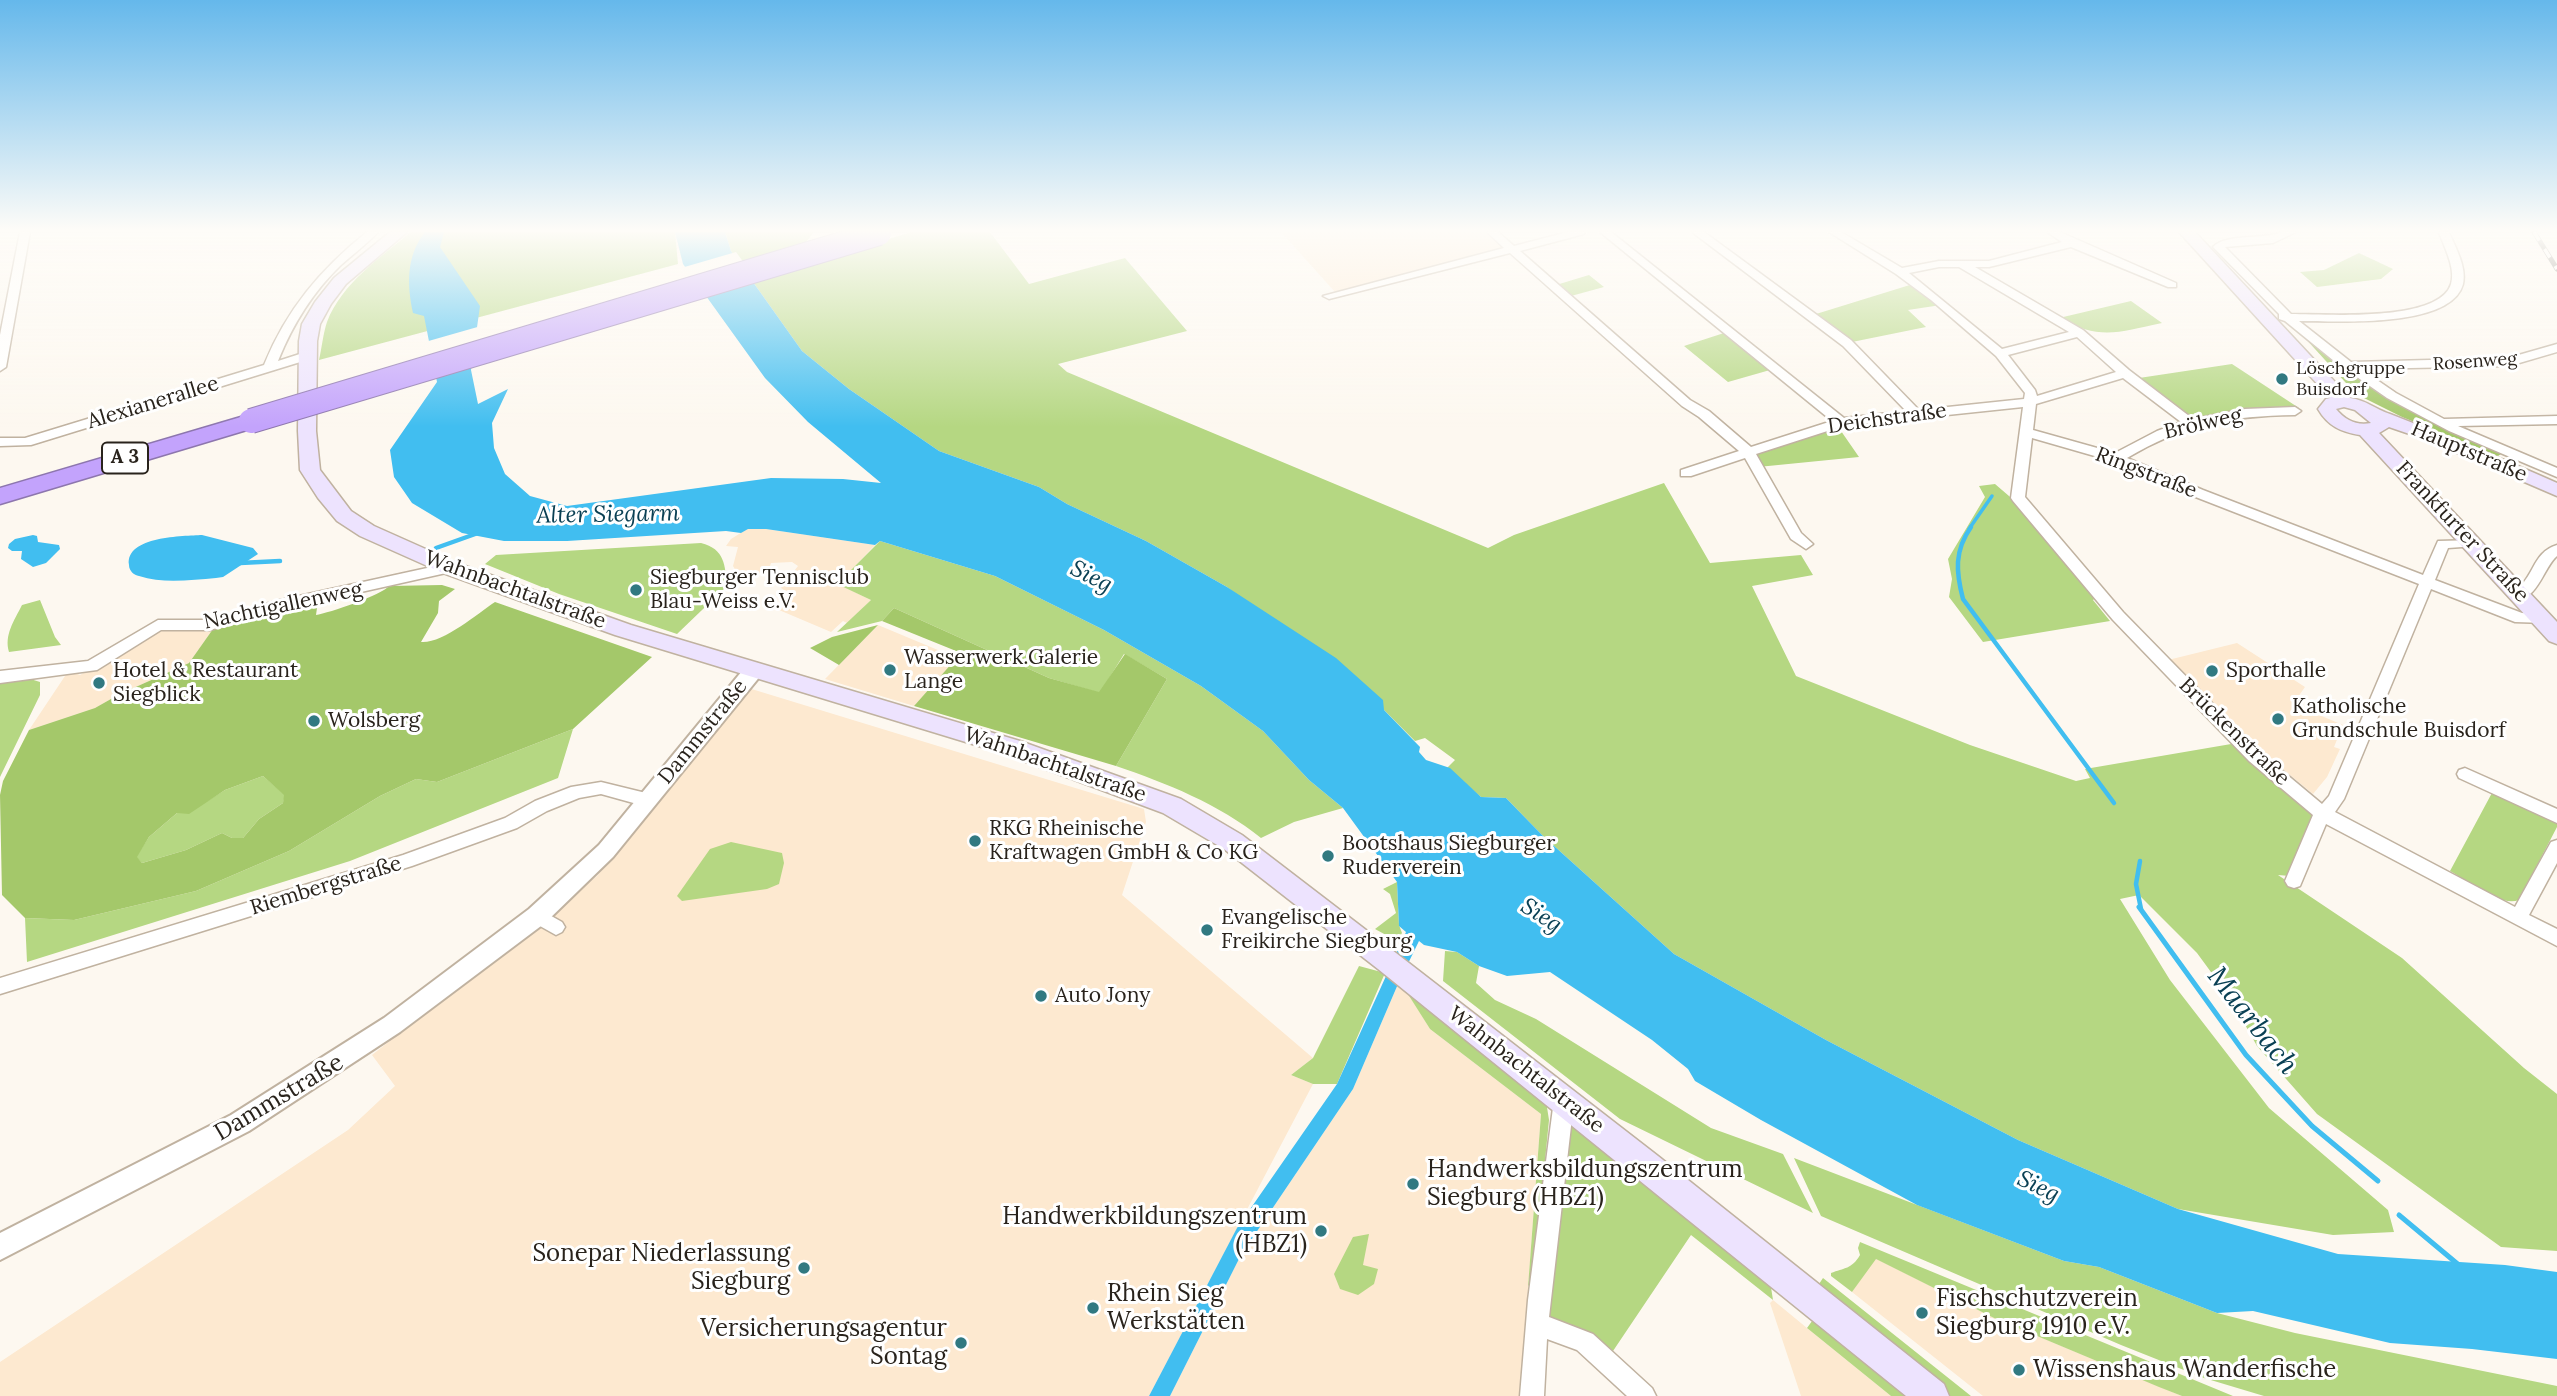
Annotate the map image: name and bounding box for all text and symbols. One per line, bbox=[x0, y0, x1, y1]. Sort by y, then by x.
street label: Rosenweg bbox=[2432, 348, 2518, 376]
place label: Löschgruppe Buisdorf bbox=[2296, 358, 2405, 400]
street label: Alexianerallee bbox=[84, 371, 222, 435]
marker: Löschgruppe Buisdorf bbox=[2274, 371, 2290, 387]
street label: Deichstraße bbox=[1826, 398, 1948, 440]
street label: Brölweg bbox=[2162, 403, 2244, 445]
street label: Hauptstraße bbox=[2407, 416, 2531, 488]
road number: A 3 bbox=[102, 442, 148, 474]
street label: Ringstraße bbox=[2092, 442, 2200, 504]
street label: Frankfurter Straße bbox=[2390, 456, 2534, 608]
water label: Alter Siegarm bbox=[536, 500, 680, 530]
street label: Wahnbachtalstraße bbox=[421, 546, 609, 634]
water label: Sieg bbox=[1065, 555, 1117, 599]
place label: Siegburger Tennisclub Blau-Weiss e.V. bbox=[650, 565, 869, 615]
street label: Nachtigallenweg bbox=[201, 577, 365, 635]
marker: Siegburger Tennisclub Blau-Weiss e.V. bbox=[628, 582, 644, 598]
place label: Wasserwerk.Galerie Lange bbox=[904, 645, 1098, 695]
place label: Hotel & Restaurant Siegblick bbox=[113, 658, 298, 708]
place label: Sporthalle bbox=[2226, 658, 2326, 684]
marker: Wasserwerk.Galerie Lange bbox=[882, 662, 898, 678]
marker: Sporthalle bbox=[2204, 663, 2220, 679]
street label: Brückenstraße bbox=[2173, 673, 2295, 791]
marker: Hotel & Restaurant Siegblick bbox=[91, 675, 107, 691]
street label: Dammstraße bbox=[653, 675, 753, 789]
place label: Katholische Grundschule Buisdorf bbox=[2292, 694, 2506, 744]
place label: Wolsberg bbox=[328, 708, 420, 734]
marker: Katholische Grundschule Buisdorf bbox=[2270, 711, 2286, 727]
marker: Wolsberg bbox=[306, 713, 322, 729]
street label: Wahnbachtalstraße bbox=[961, 722, 1149, 808]
place label: RKG Rheinische Kraftwagen GmbH & Co KG bbox=[989, 816, 1258, 866]
place label: Bootshaus Siegburger Ruderverein bbox=[1342, 831, 1555, 881]
marker: RKG Rheinische Kraftwagen GmbH & Co KG bbox=[967, 833, 983, 849]
marker: Bootshaus Siegburger Ruderverein bbox=[1320, 848, 1336, 864]
street label: Riembergstraße bbox=[247, 851, 405, 921]
water label: Sieg bbox=[1515, 893, 1567, 939]
place label: Evangelische Freikirche Siegburg bbox=[1221, 905, 1412, 955]
marker: Evangelische Freikirche Siegburg bbox=[1199, 922, 1215, 938]
water label: Maarbach bbox=[2199, 960, 2305, 1082]
place label: Auto Jony bbox=[1055, 983, 1150, 1009]
marker: Auto Jony bbox=[1033, 988, 1049, 1004]
street label: Wahnbachtalstraße bbox=[1443, 1001, 1609, 1139]
street label: Dammstraße bbox=[209, 1048, 349, 1148]
place label: Handwerksbildungszentrum Siegburg (HBZ1) bbox=[1427, 1156, 1743, 1212]
water label: Sieg bbox=[2012, 1165, 2064, 1209]
marker: Handwerksbildungszentrum Siegburg (HBZ1) bbox=[1405, 1176, 1421, 1192]
place label: Handwerkbildungszentrum (HBZ1) bbox=[1002, 1203, 1307, 1259]
marker: Handwerkbildungszentrum (HBZ1) bbox=[1313, 1223, 1329, 1239]
place label: Sonepar Niederlassung Siegburg bbox=[532, 1240, 790, 1296]
marker: Sonepar Niederlassung Siegburg bbox=[796, 1260, 812, 1276]
place label: Rhein Sieg Werkstätten bbox=[1107, 1280, 1245, 1336]
place label: Fischschutzverein Siegburg 1910 e.V. bbox=[1936, 1285, 2138, 1341]
marker: Rhein Sieg Werkstätten bbox=[1085, 1300, 1101, 1316]
marker: Fischschutzverein Siegburg 1910 e.V. bbox=[1914, 1305, 1930, 1321]
place label: Versicherungsagentur Sontag bbox=[700, 1315, 947, 1371]
marker: Versicherungsagentur Sontag bbox=[953, 1335, 969, 1351]
place label: Wissenshaus Wanderfische bbox=[2033, 1356, 2336, 1384]
marker: Wissenshaus Wanderfische bbox=[2011, 1362, 2027, 1378]

